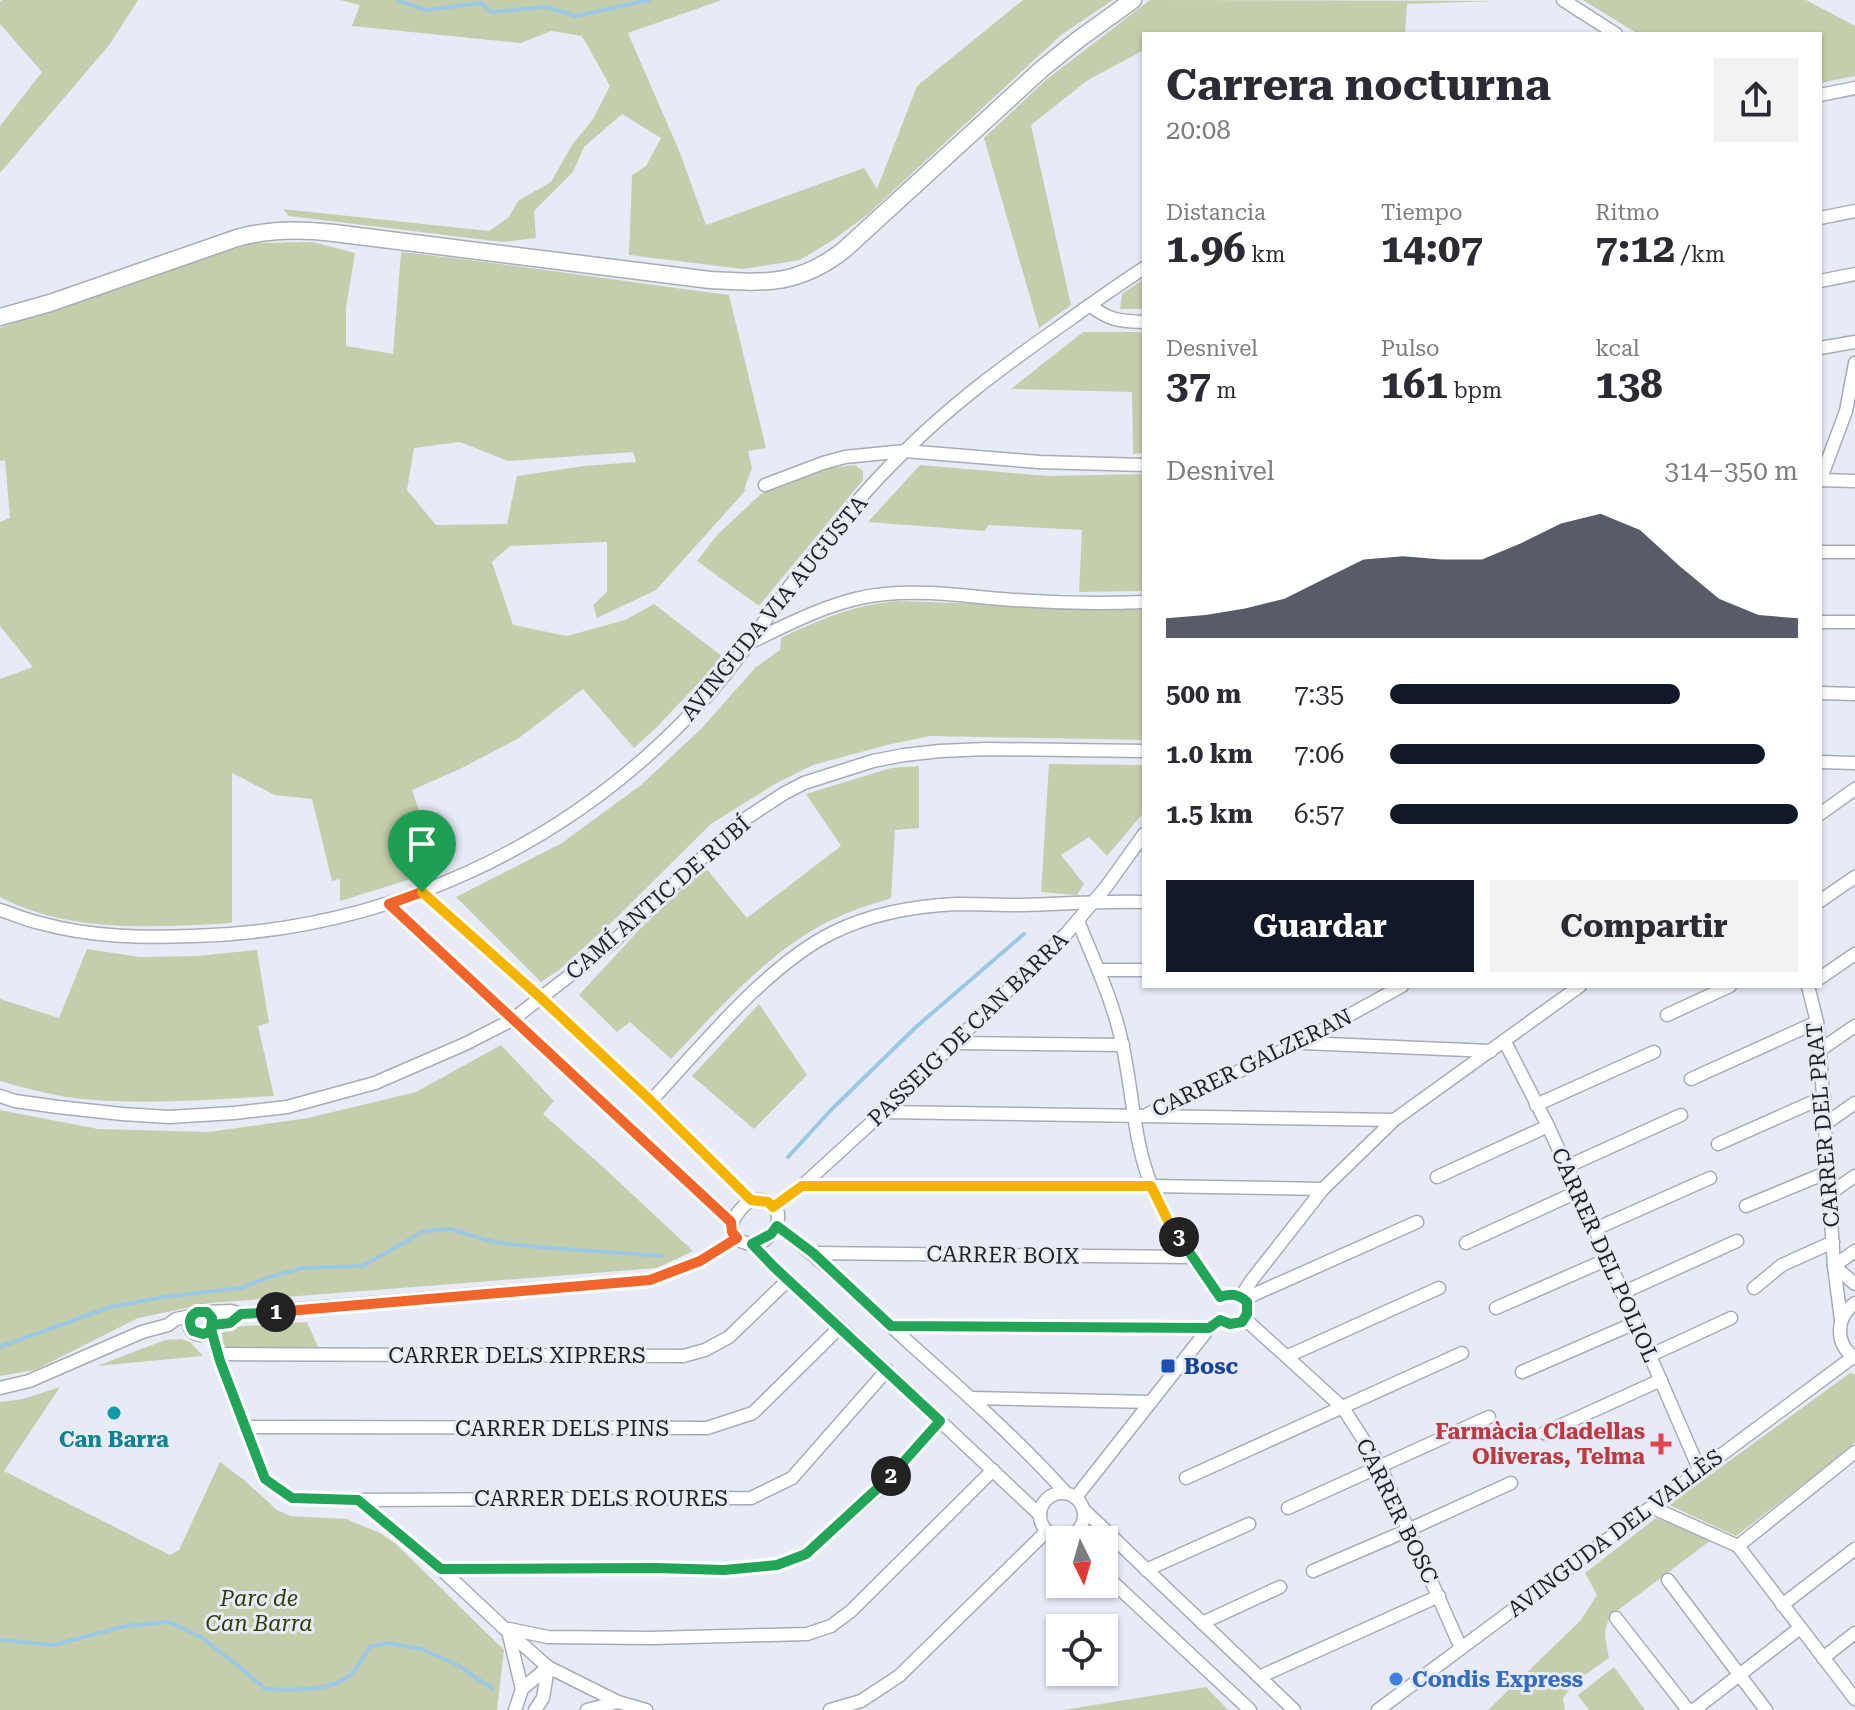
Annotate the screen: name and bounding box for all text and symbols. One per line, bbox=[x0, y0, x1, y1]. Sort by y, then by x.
button: share bbox=[1714, 58, 1798, 142]
text: Carrera nocturna bbox=[1166, 59, 1551, 111]
text: 20:08 bbox=[1166, 115, 1231, 145]
text: Distancia bbox=[1166, 200, 1266, 225]
text: Tiempo bbox=[1381, 200, 1462, 225]
text: Ritmo bbox=[1595, 200, 1659, 225]
text: 1.96 bbox=[1166, 225, 1246, 272]
text: 14:07 bbox=[1381, 225, 1483, 272]
text: 7:12 bbox=[1595, 225, 1675, 272]
text: km bbox=[1246, 242, 1285, 267]
text: /km bbox=[1675, 242, 1725, 267]
text: Desnivel bbox=[1166, 336, 1258, 361]
text: Pulso bbox=[1381, 336, 1439, 361]
text: kcal bbox=[1595, 336, 1640, 361]
text: 37 bbox=[1166, 361, 1211, 408]
text: 161 bbox=[1381, 361, 1448, 408]
text: 138 bbox=[1595, 361, 1663, 408]
text: m bbox=[1211, 378, 1236, 403]
text: bpm bbox=[1448, 378, 1502, 403]
text: Desnivel bbox=[1166, 456, 1275, 486]
text: 314–350 m bbox=[1665, 456, 1798, 486]
street label: AVINGUDA VIA AUGUSTA bbox=[676, 490, 873, 725]
text: 500 m bbox=[1166, 679, 1241, 709]
text: 7:35 bbox=[1294, 679, 1344, 709]
text: 1.0 km bbox=[1166, 739, 1253, 769]
text: 7:06 bbox=[1294, 739, 1344, 769]
text: 1.5 km bbox=[1166, 799, 1253, 829]
text: 6:57 bbox=[1294, 799, 1344, 829]
pin bbox=[388, 810, 456, 892]
street label: CAMÍ ANTIC DE RUBÍ bbox=[560, 811, 755, 985]
icon: arrive bbox=[400, 822, 444, 866]
button: Guardar bbox=[1166, 880, 1474, 972]
button: Compartir bbox=[1490, 880, 1798, 972]
street label: PASSEIG DE CAN BARRA bbox=[863, 926, 1074, 1131]
street label: CARRER GALZERAN bbox=[1148, 1004, 1356, 1122]
street label: CARRER DEL PRAT bbox=[1802, 1021, 1844, 1229]
street label: CARRER DEL POLIOL bbox=[1546, 1144, 1664, 1366]
pin: 3 bbox=[1159, 1217, 1199, 1257]
text: 3 bbox=[1173, 1224, 1185, 1249]
street label: CARRER BOIX bbox=[926, 1241, 1080, 1269]
pin: 1 bbox=[256, 1292, 296, 1332]
text: 1 bbox=[270, 1299, 282, 1324]
street label: CARRER DELS XIPRERS bbox=[388, 1343, 646, 1368]
place label: Bosc bbox=[1184, 1354, 1238, 1379]
marker: Bosc bbox=[1159, 1357, 1177, 1375]
marker: Can Barra bbox=[105, 1404, 123, 1422]
street label: CARRER DELS PINS bbox=[455, 1416, 669, 1441]
place label: Farmàcia Cladellas Oliveras, Telma bbox=[1435, 1419, 1645, 1469]
place label: Can Barra bbox=[59, 1427, 169, 1452]
street label: CARRER BOSC bbox=[1351, 1435, 1443, 1587]
marker: Farmàcia Cladellas Oliveras, Telma bbox=[1652, 1435, 1670, 1453]
street label: AVINGUDA DEL VALLÈS bbox=[1502, 1443, 1727, 1622]
pin: 2 bbox=[871, 1456, 911, 1496]
text: 2 bbox=[885, 1463, 897, 1488]
street label: CARRER DELS ROURES bbox=[474, 1486, 728, 1511]
north arrow bbox=[1046, 1526, 1118, 1598]
map controls bbox=[1046, 1526, 1118, 1686]
park label: Parc de Can Barra bbox=[206, 1586, 312, 1636]
button: locate bbox=[1046, 1614, 1118, 1686]
place label: Condis Express bbox=[1412, 1667, 1583, 1692]
marker: Condis Express bbox=[1387, 1670, 1405, 1688]

